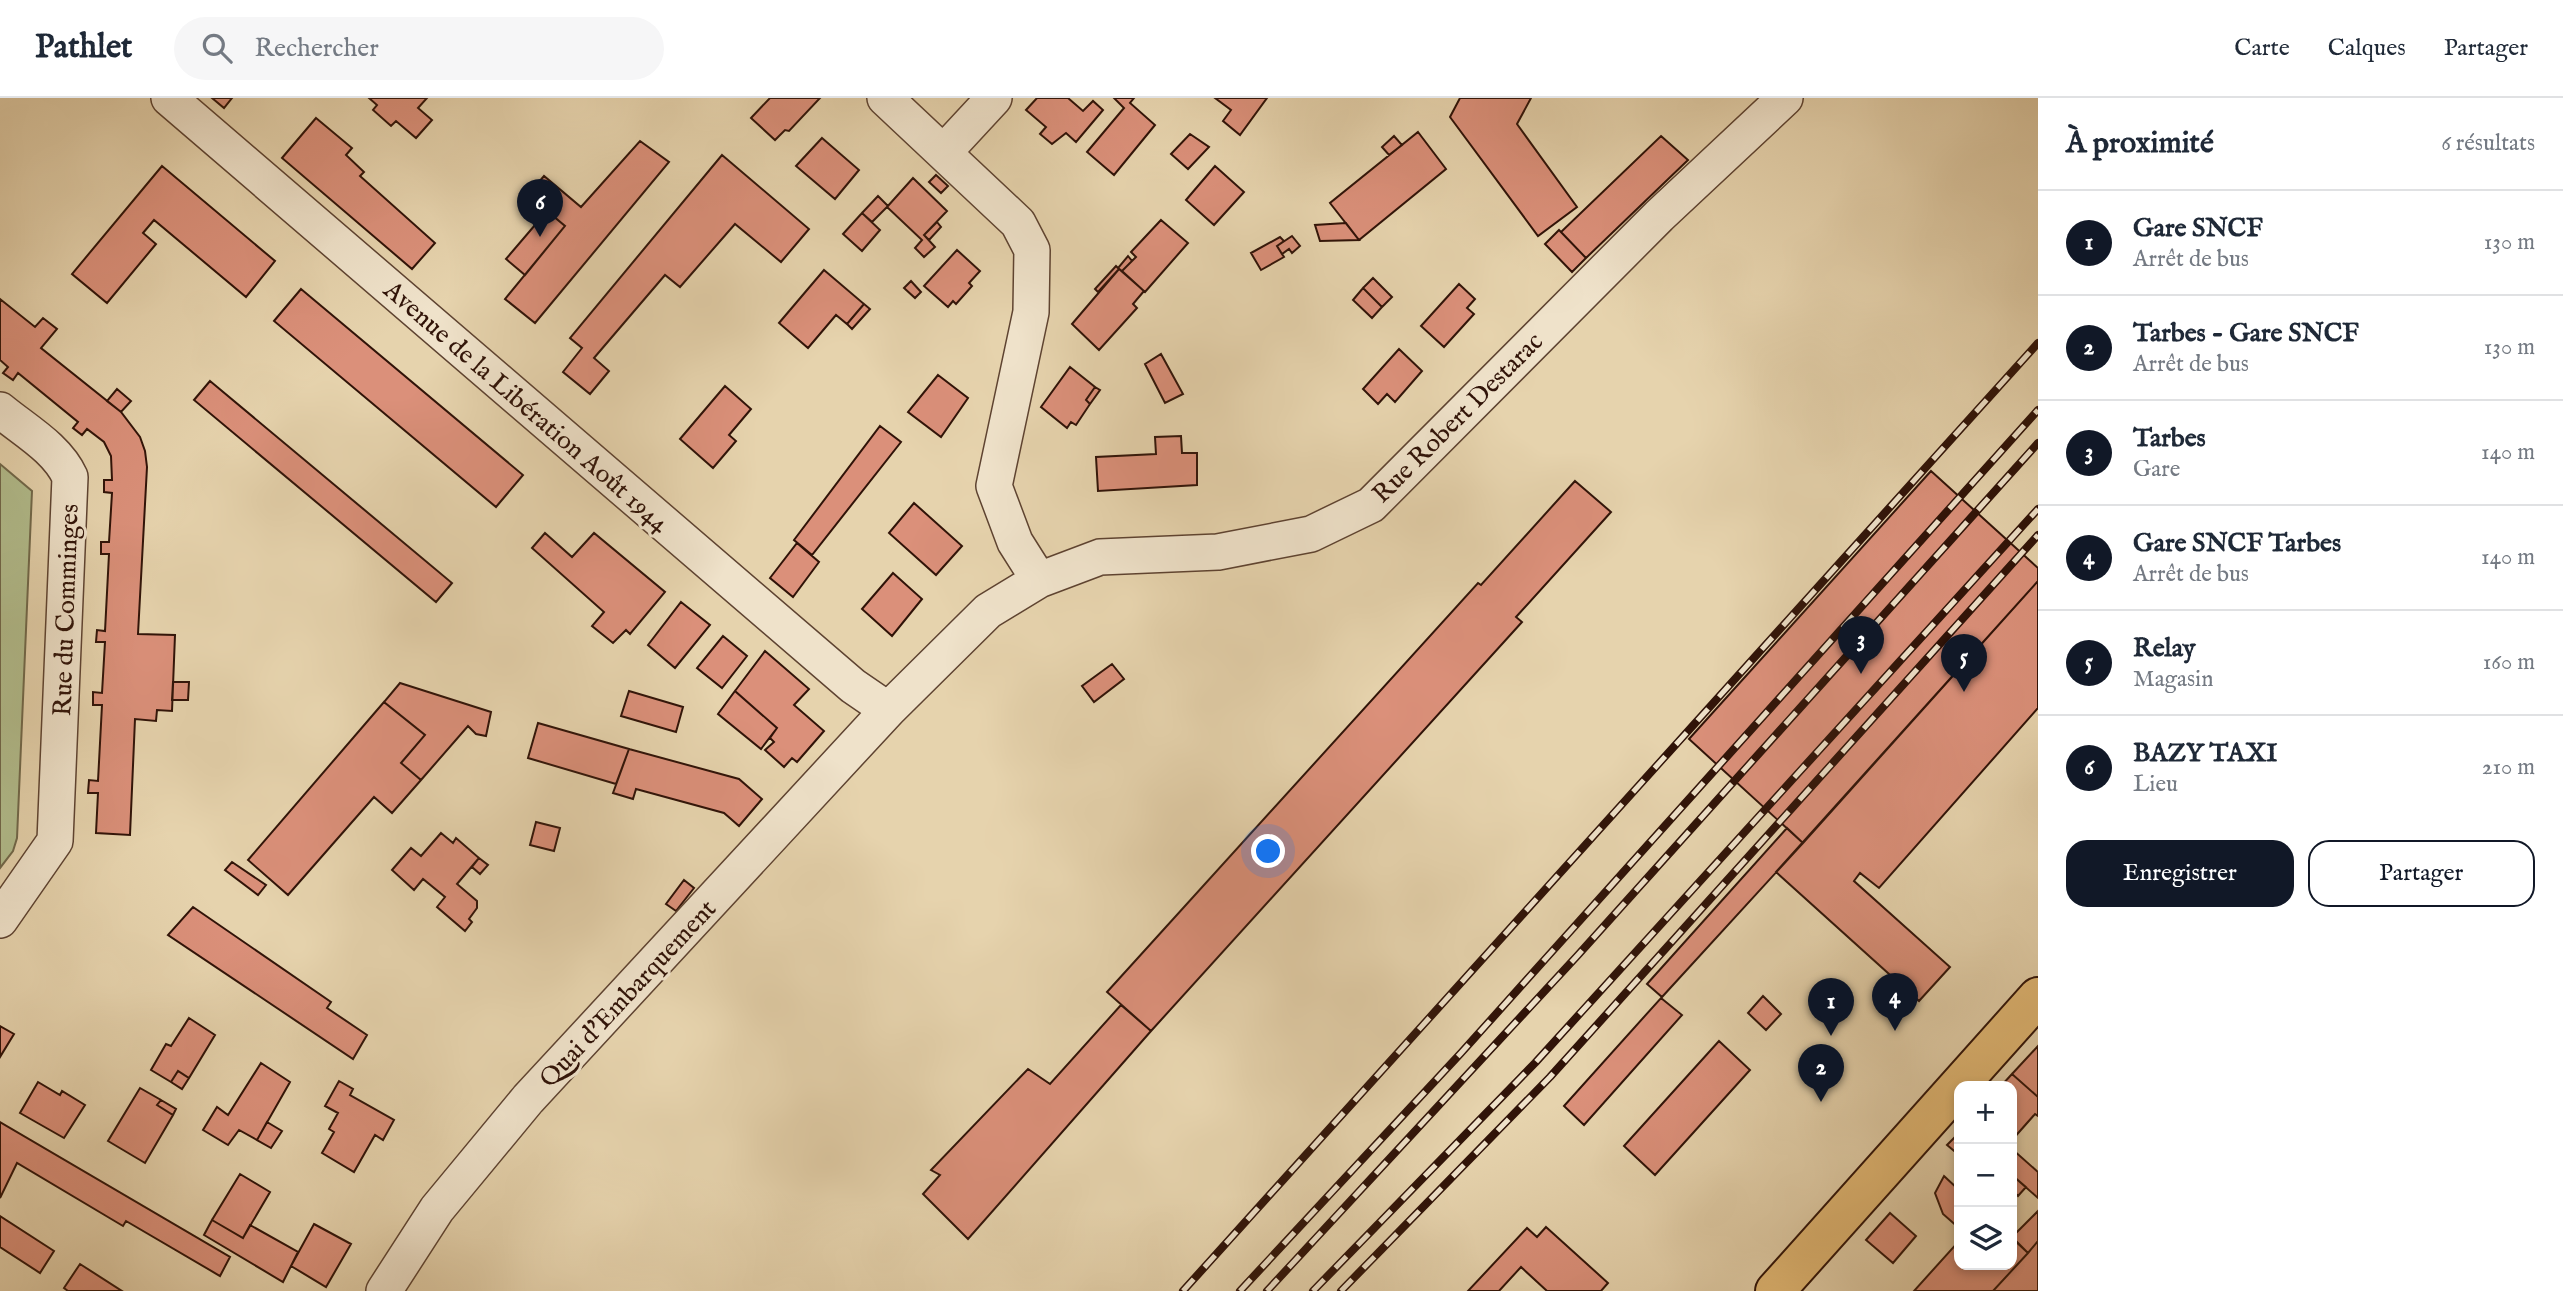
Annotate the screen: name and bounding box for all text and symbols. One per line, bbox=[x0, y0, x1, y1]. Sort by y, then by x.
search box bbox=[174, 17, 664, 80]
text: Pathlet bbox=[35, 27, 132, 69]
icon: search bbox=[198, 29, 236, 67]
text: Rechercher bbox=[254, 32, 379, 65]
text: Carte bbox=[2234, 33, 2290, 64]
text: Calques bbox=[2328, 33, 2406, 64]
text: Partager bbox=[2444, 33, 2528, 64]
text: À proximité bbox=[2066, 125, 2214, 163]
text: 6 résultats bbox=[2441, 129, 2535, 158]
pin: 6 bbox=[517, 179, 563, 237]
text: Gare SNCF bbox=[2133, 212, 2263, 245]
text: 1 bbox=[2085, 228, 2093, 257]
text: 130 m bbox=[2484, 228, 2535, 257]
text: Arrêt de bus bbox=[2133, 245, 2249, 274]
street label: Avenue de la Libération Août 1944 bbox=[376, 273, 676, 540]
text: Tarbes - Gare SNCF bbox=[2133, 317, 2359, 350]
street label: Rue Robert Destarac bbox=[1366, 326, 1550, 510]
text: 2 bbox=[2084, 333, 2094, 362]
text: 130 m bbox=[2484, 333, 2535, 362]
text: Arrêt de bus bbox=[2133, 350, 2249, 379]
text: Tarbes bbox=[2133, 422, 2206, 455]
text: 3 bbox=[2085, 438, 2093, 467]
text: 140 m bbox=[2481, 438, 2535, 467]
text: Gare bbox=[2133, 455, 2180, 484]
street label: Rue du Comminges bbox=[46, 503, 87, 717]
text: Gare SNCF Tarbes bbox=[2133, 527, 2341, 560]
text: 4 bbox=[2083, 543, 2095, 572]
text: 140 m bbox=[2481, 543, 2535, 572]
text: Arrêt de bus bbox=[2133, 560, 2249, 589]
pin: 3 bbox=[1838, 616, 1884, 674]
text: Relay bbox=[2133, 632, 2196, 665]
pin: 5 bbox=[1941, 634, 1987, 692]
text: 5 bbox=[2085, 648, 2093, 677]
text: 160 m bbox=[2483, 648, 2535, 677]
text: Magasin bbox=[2133, 665, 2213, 694]
text: BAZY TAXI bbox=[2133, 737, 2277, 770]
text: 6 bbox=[2084, 753, 2094, 782]
text: 210 m bbox=[2482, 753, 2535, 782]
text: Lieu bbox=[2133, 770, 2178, 799]
your location bbox=[1251, 834, 1285, 868]
button: Enregistrer bbox=[2066, 840, 2294, 907]
button: Partager bbox=[2308, 840, 2535, 907]
street label: Quai d'Embarquement bbox=[532, 893, 724, 1095]
pin: 4 bbox=[1872, 973, 1918, 1031]
pin: 1 bbox=[1808, 978, 1854, 1036]
pin: 2 bbox=[1798, 1044, 1844, 1102]
map controls bbox=[1954, 1081, 2017, 1270]
button: + bbox=[1954, 1081, 2017, 1144]
button: − bbox=[1954, 1144, 2017, 1207]
button: layers bbox=[1954, 1207, 2017, 1270]

